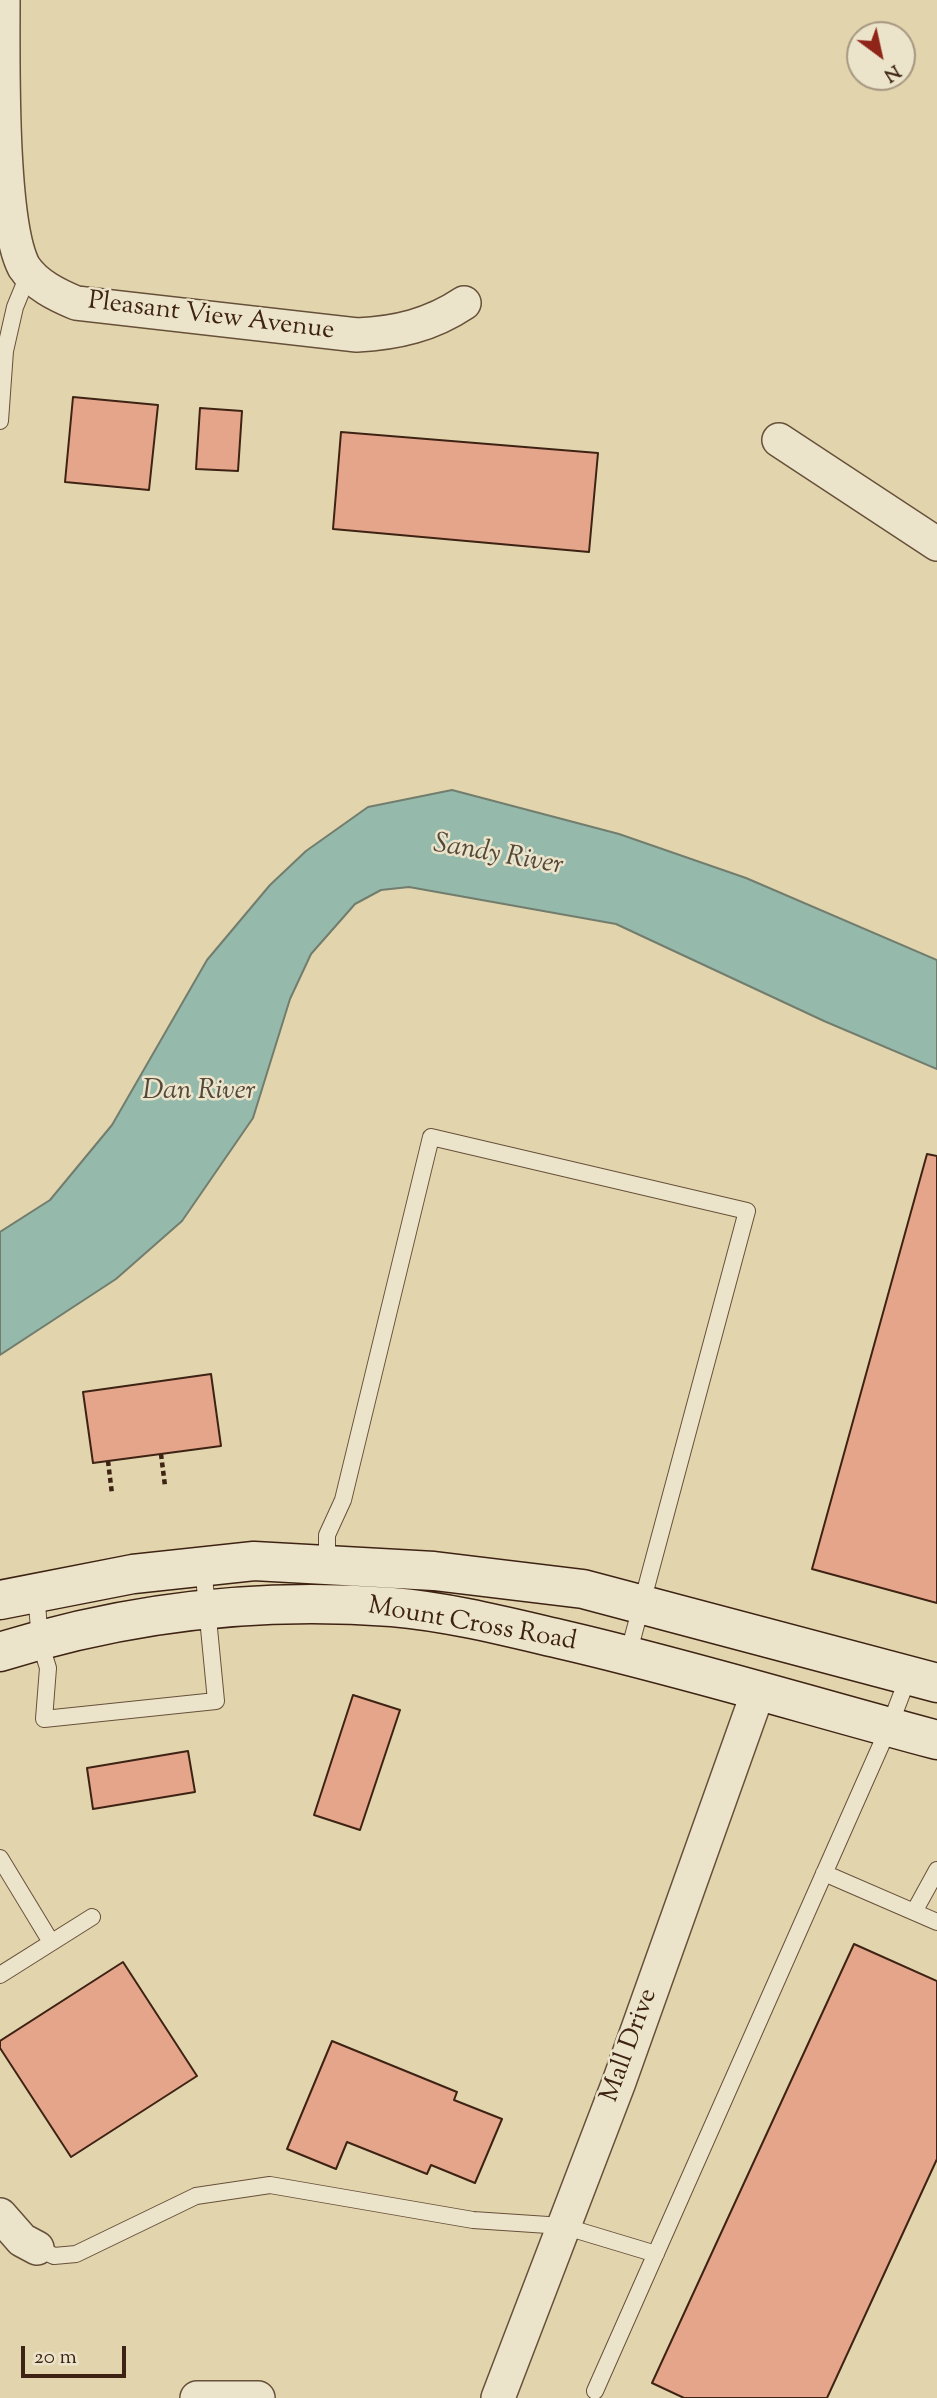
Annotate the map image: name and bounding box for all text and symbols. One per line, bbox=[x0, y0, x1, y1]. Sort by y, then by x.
north arrow bbox=[846, 21, 916, 91]
text: N bbox=[878, 57, 905, 88]
street label: Pleasant View Avenue bbox=[86, 287, 336, 349]
water label: Sandy River bbox=[431, 829, 565, 885]
water label: Dan River bbox=[142, 1076, 256, 1110]
street label: Mount Cross Road bbox=[365, 1592, 579, 1660]
street label: Mall Drive bbox=[596, 1985, 666, 2107]
scale bar bbox=[24, 2332, 130, 2376]
text: 20 m bbox=[34, 2343, 77, 2373]

